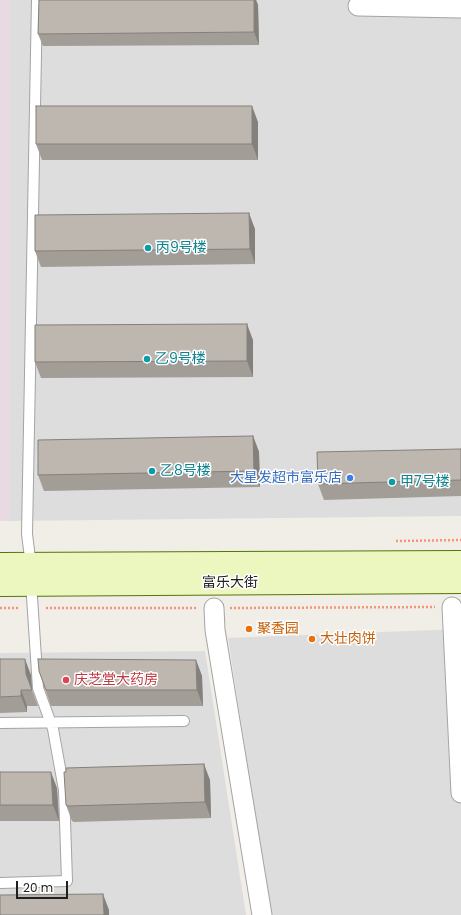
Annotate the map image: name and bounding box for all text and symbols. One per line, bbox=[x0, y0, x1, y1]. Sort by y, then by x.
place label: 丙9号楼 bbox=[156, 240, 207, 256]
marker: 丙9号楼 bbox=[143, 243, 153, 253]
place label: 乙9号楼 bbox=[155, 351, 206, 367]
marker: 乙9号楼 bbox=[142, 354, 152, 364]
place label: 乙8号楼 bbox=[160, 463, 211, 479]
marker: 乙8号楼 bbox=[147, 466, 157, 476]
place label: 大星发超市富乐店 bbox=[230, 470, 342, 486]
marker: 大星发超市富乐店 bbox=[345, 473, 355, 483]
place label: 甲7号楼 bbox=[400, 474, 450, 490]
marker: 甲7号楼 bbox=[387, 477, 397, 487]
street label: 富乐大街 bbox=[202, 575, 258, 591]
place label: 聚香园 bbox=[257, 621, 299, 637]
marker: 聚香园 bbox=[244, 624, 254, 634]
place label: 大壮肉饼 bbox=[320, 631, 376, 647]
marker: 大壮肉饼 bbox=[307, 634, 317, 644]
place label: 庆芝堂大药房 bbox=[74, 672, 158, 688]
marker: 庆芝堂大药房 bbox=[61, 675, 71, 685]
scale bar bbox=[18, 873, 70, 899]
text: 20 m bbox=[23, 879, 53, 896]

